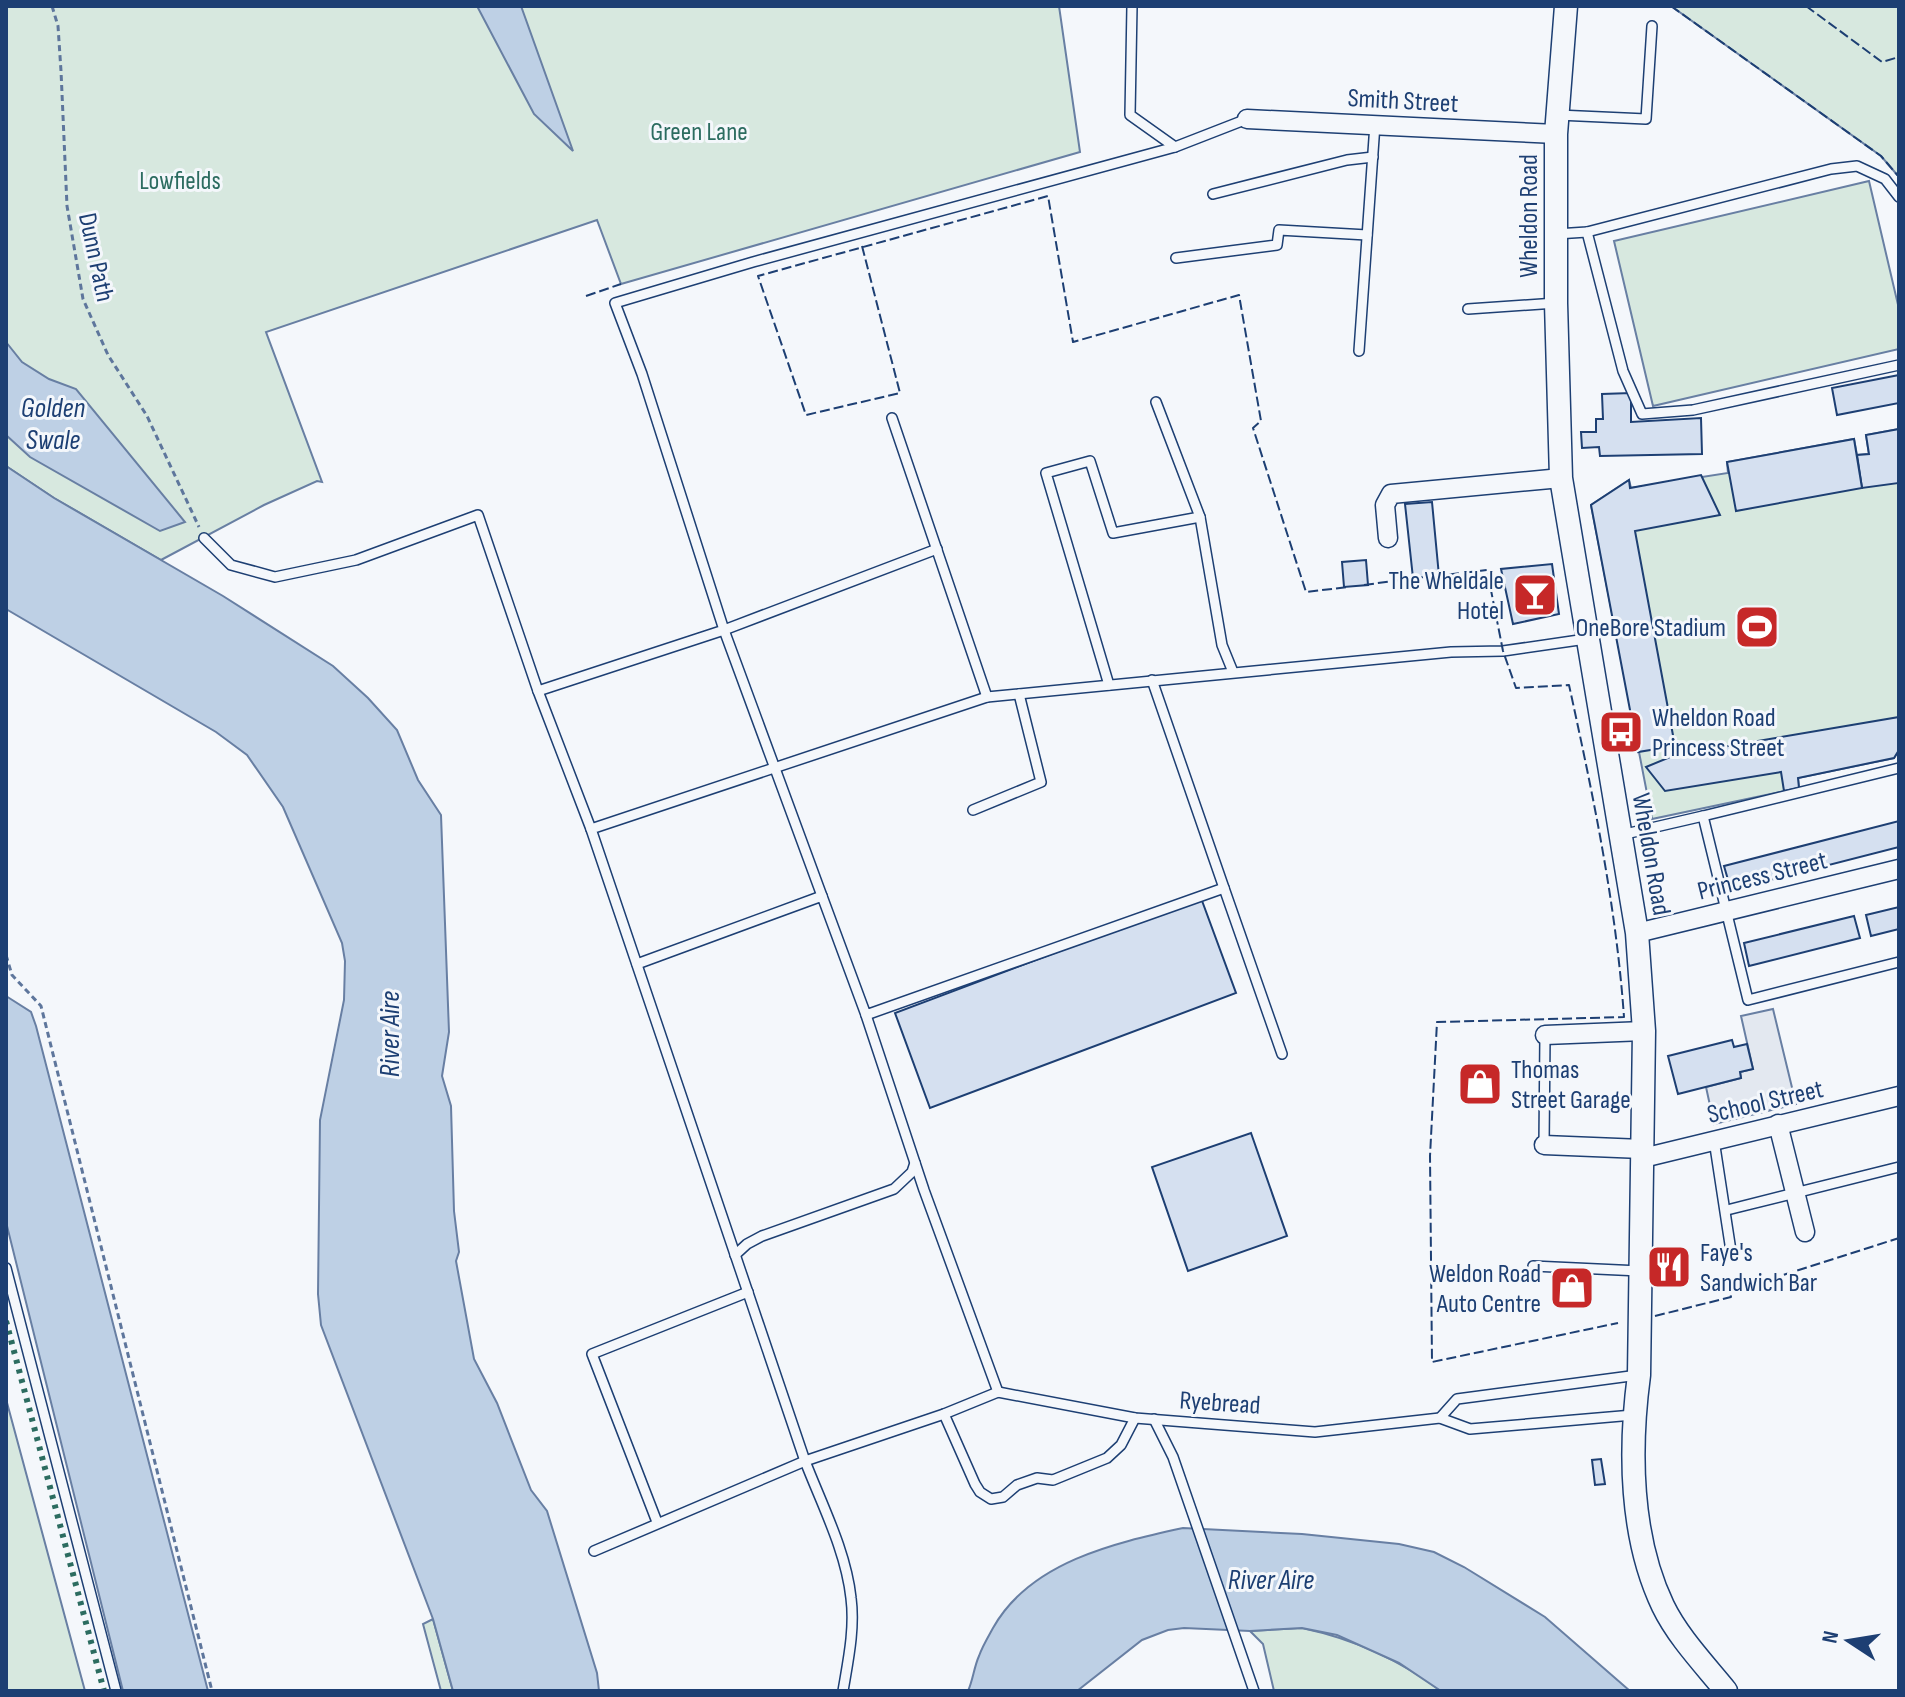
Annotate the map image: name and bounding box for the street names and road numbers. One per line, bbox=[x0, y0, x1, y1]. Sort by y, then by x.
street label: Smith Street bbox=[1347, 83, 1459, 120]
street label: Wheldon Road bbox=[1514, 154, 1545, 278]
street label: Dunn Path bbox=[71, 210, 120, 304]
street label: Wheldon Road bbox=[1625, 791, 1677, 918]
street label: Princess Street bbox=[1694, 845, 1830, 908]
street label: School Street bbox=[1704, 1074, 1826, 1131]
street label: Ryebread bbox=[1178, 1385, 1261, 1422]

